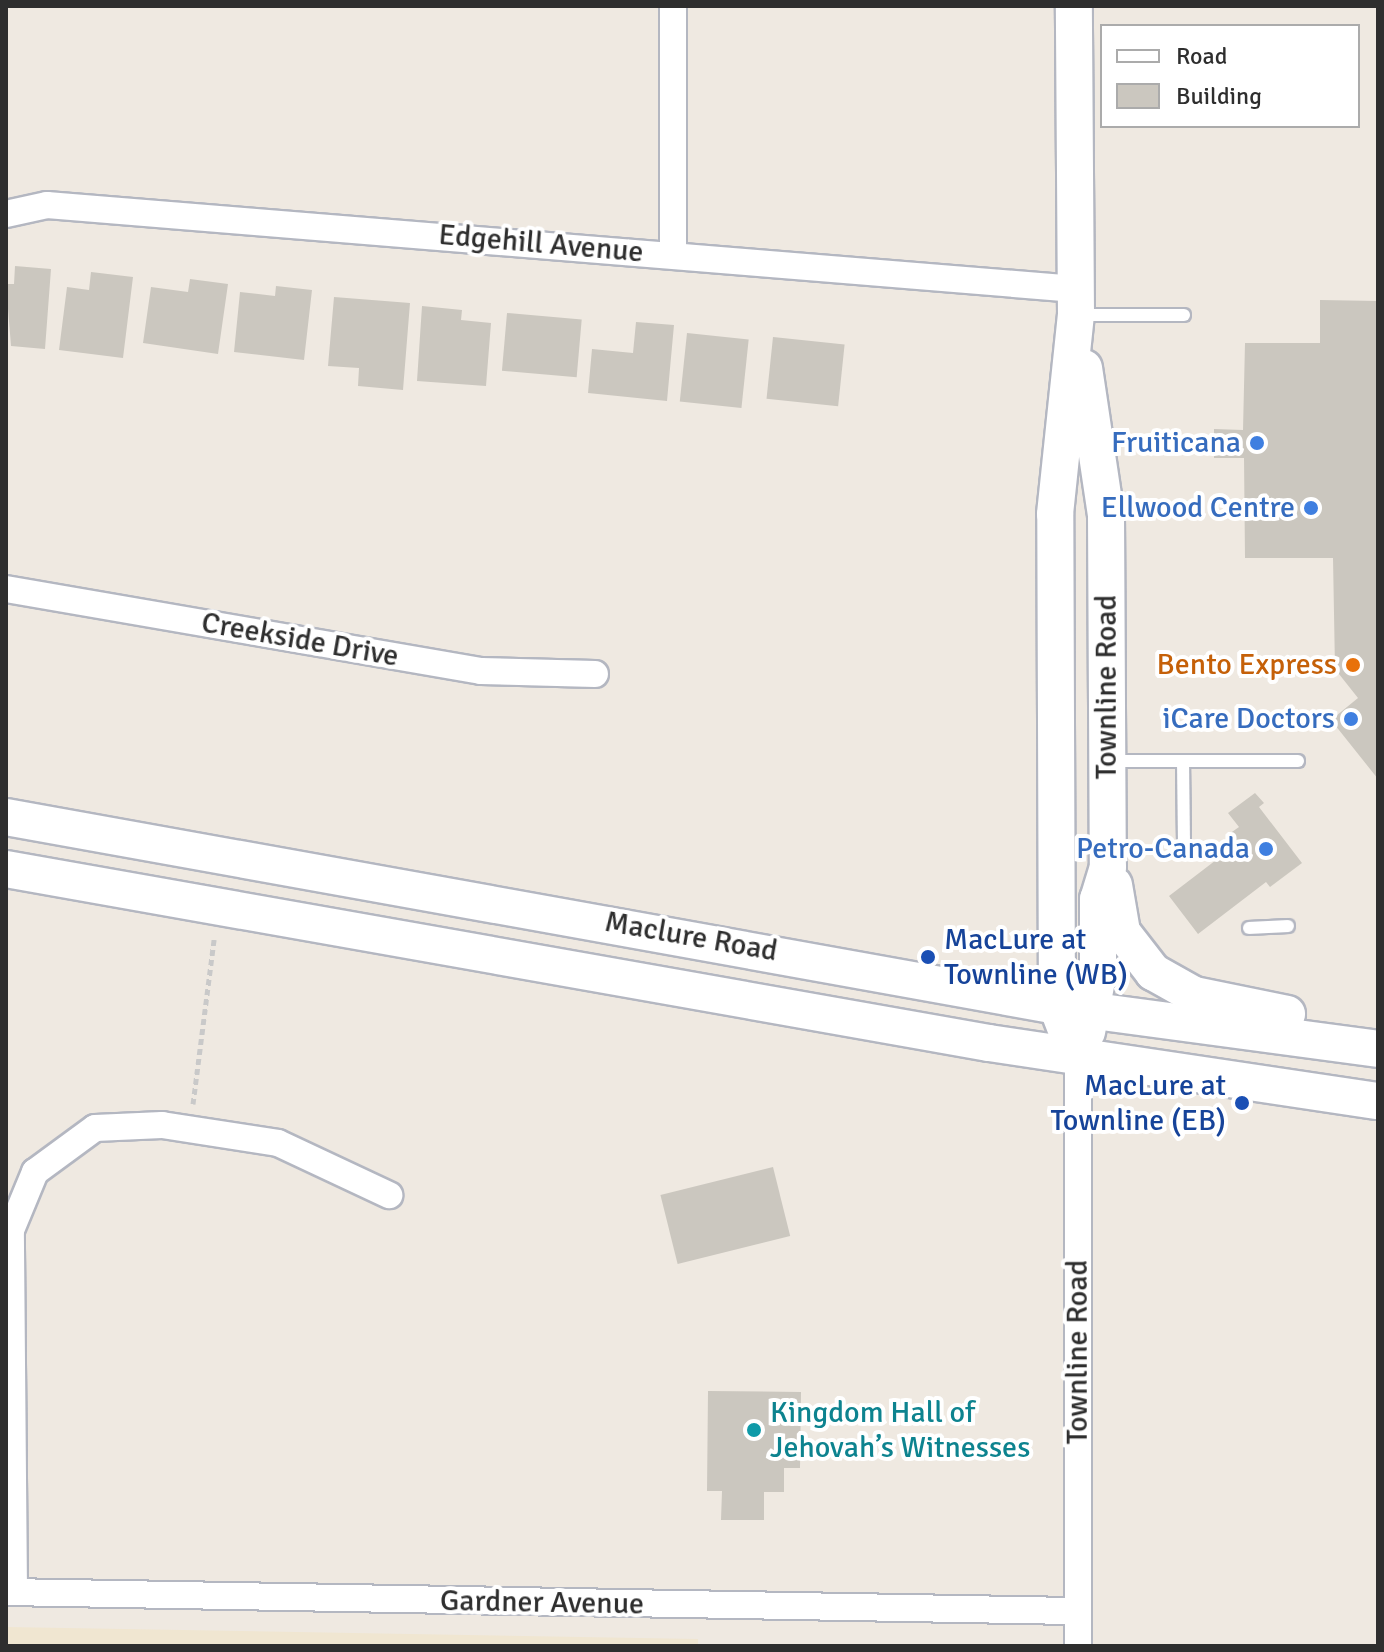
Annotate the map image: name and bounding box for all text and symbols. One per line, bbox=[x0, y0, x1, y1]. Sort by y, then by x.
legend bbox=[1100, 24, 1360, 128]
text: Road bbox=[1176, 41, 1227, 71]
text: Building bbox=[1176, 81, 1262, 111]
street label: Edgehill Avenue bbox=[437, 217, 645, 271]
place label: Fruiticana bbox=[1111, 425, 1241, 461]
marker: Fruiticana bbox=[1248, 434, 1266, 452]
place label: Ellwood Centre bbox=[1101, 490, 1295, 526]
marker: Ellwood Centre bbox=[1302, 499, 1320, 517]
street label: Townline Road bbox=[1089, 595, 1125, 779]
street label: Creekside Drive bbox=[199, 605, 401, 675]
place label: Bento Express bbox=[1157, 647, 1337, 683]
marker: Bento Express bbox=[1344, 656, 1362, 674]
place label: iCare Doctors bbox=[1162, 701, 1335, 737]
marker: iCare Doctors bbox=[1342, 710, 1360, 728]
place label: Petro-Canada bbox=[1076, 831, 1250, 867]
marker: Petro-Canada bbox=[1257, 840, 1275, 858]
street label: Maclure Road bbox=[602, 904, 780, 970]
place label: MacLure at Townline (WB) bbox=[944, 922, 1128, 992]
marker: MacLure at Townline (WB) bbox=[919, 948, 937, 966]
place label: MacLure at Townline (EB) bbox=[1051, 1068, 1226, 1138]
marker: MacLure at Townline (EB) bbox=[1233, 1094, 1251, 1112]
street label: Townline Road bbox=[1060, 1260, 1096, 1444]
place label: Kingdom Hall of Jehovah’s Witnesses bbox=[770, 1395, 1030, 1466]
marker: Kingdom Hall of Jehovah’s Witnesses bbox=[745, 1421, 763, 1439]
street label: Gardner Avenue bbox=[440, 1583, 644, 1623]

